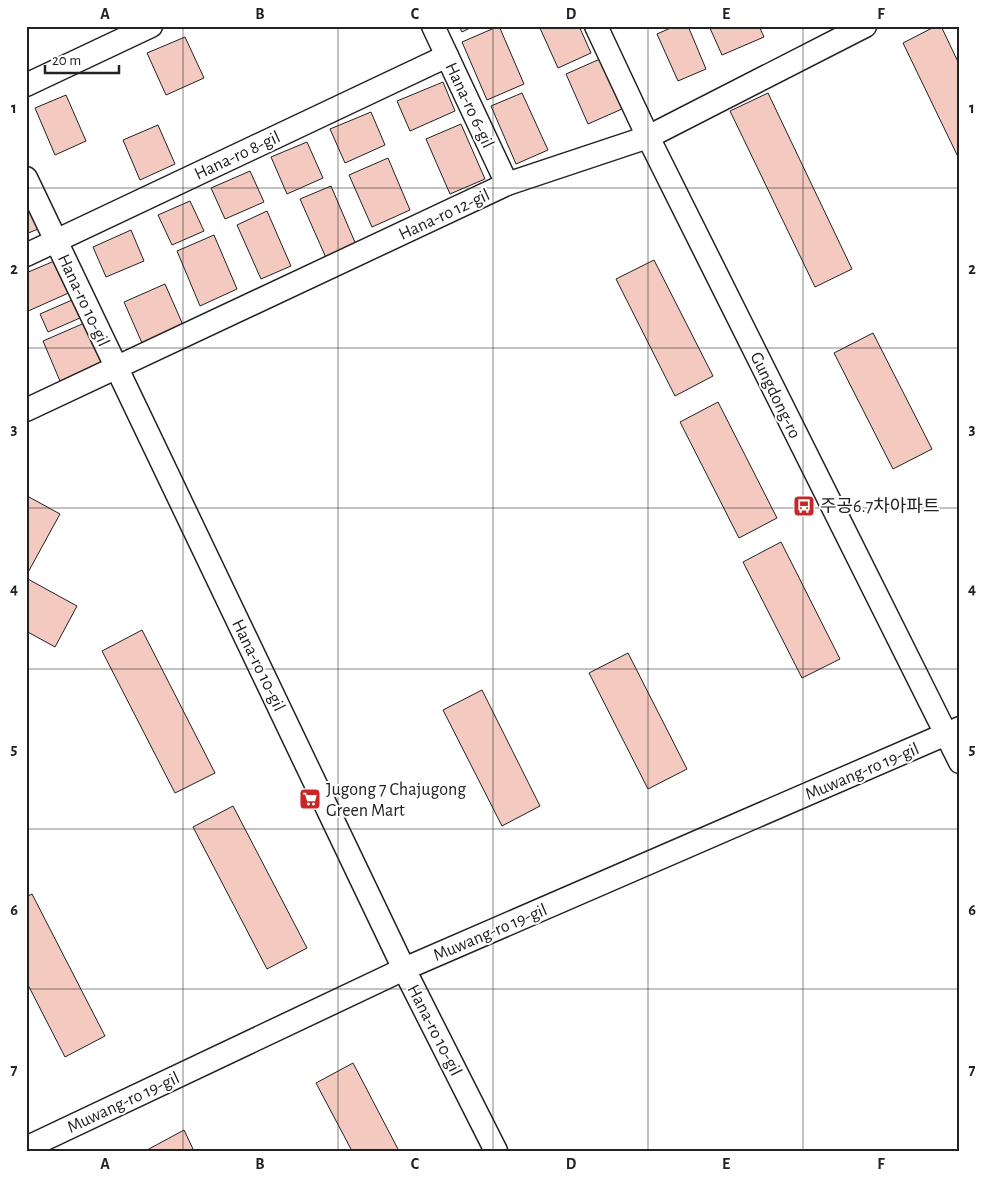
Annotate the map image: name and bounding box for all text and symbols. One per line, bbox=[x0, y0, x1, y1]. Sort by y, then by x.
text: A bbox=[100, 6, 110, 22]
text: B bbox=[255, 6, 265, 22]
text: C bbox=[411, 6, 420, 22]
text: D bbox=[566, 6, 577, 22]
text: E bbox=[722, 6, 730, 22]
text: F bbox=[877, 6, 885, 22]
scale bar bbox=[45, 42, 119, 74]
text: 20 m bbox=[52, 53, 81, 68]
street label: Hana-ro 6-gil bbox=[441, 60, 497, 151]
text: 1 bbox=[11, 100, 17, 116]
text: 1 bbox=[969, 100, 975, 116]
street label: Hana-ro 8-gil bbox=[192, 128, 283, 184]
street label: Hana-ro 12-gil bbox=[396, 186, 493, 244]
street label: Hana-ro 10-gil bbox=[54, 251, 112, 349]
text: 2 bbox=[10, 261, 18, 277]
text: 2 bbox=[968, 261, 976, 277]
street label: Gungdong-ro bbox=[746, 349, 804, 442]
text: 3 bbox=[11, 421, 18, 437]
text: 3 bbox=[969, 421, 976, 437]
bus stop icon: 주공6.7차아파트 bbox=[792, 494, 816, 518]
place label: 주공6.7차아파트 bbox=[820, 497, 939, 516]
text: 4 bbox=[10, 581, 18, 597]
text: 4 bbox=[968, 581, 976, 597]
street label: Hana-ro 10-gil bbox=[228, 617, 288, 714]
street label: Muwang-ro 19-gil bbox=[803, 740, 922, 804]
text: 5 bbox=[11, 741, 18, 757]
text: 5 bbox=[969, 741, 976, 757]
place label: Jugong 7 Chajugong Green Mart bbox=[326, 781, 466, 820]
supermarket icon: Jugong 7 Chajugong Green Mart bbox=[298, 787, 322, 811]
street label: Muwang-ro 19-gil bbox=[431, 901, 550, 965]
text: 6 bbox=[10, 902, 18, 918]
text: 6 bbox=[968, 902, 976, 918]
street label: Hana-ro 10-gil bbox=[403, 982, 465, 1079]
text: 7 bbox=[11, 1062, 18, 1078]
text: 7 bbox=[969, 1062, 976, 1078]
street label: Muwang-ro 19-gil bbox=[64, 1069, 182, 1137]
text: A bbox=[100, 1156, 110, 1172]
text: B bbox=[255, 1156, 265, 1172]
text: C bbox=[411, 1156, 420, 1172]
text: D bbox=[566, 1156, 577, 1172]
text: E bbox=[722, 1156, 730, 1172]
text: F bbox=[877, 1156, 885, 1172]

